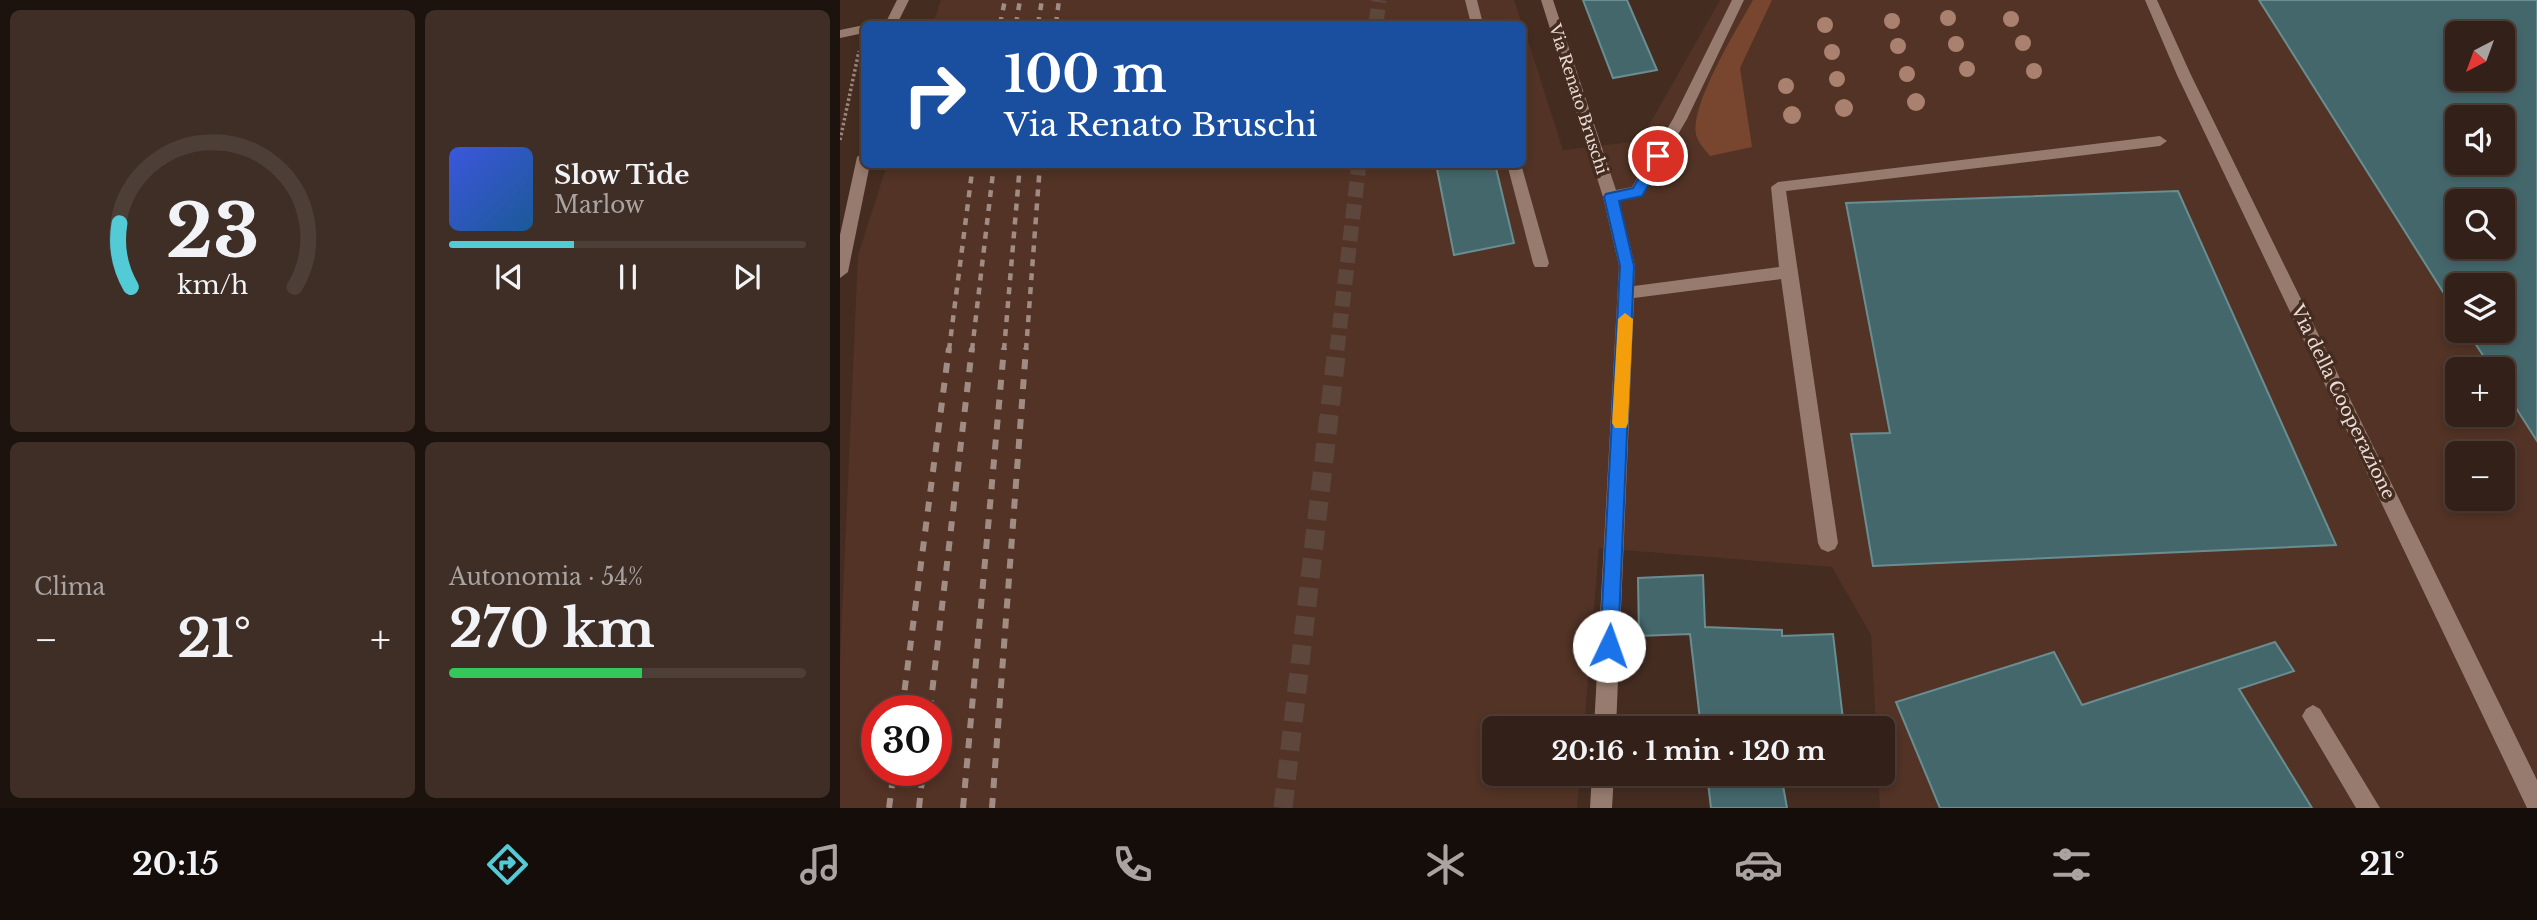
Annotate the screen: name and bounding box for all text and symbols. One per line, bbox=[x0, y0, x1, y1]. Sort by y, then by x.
street label: Via Renato Bruschi bbox=[1545, 20, 1613, 177]
north arrow bbox=[2445, 21, 2515, 91]
map controls bbox=[2445, 21, 2515, 511]
text: 100 m bbox=[1004, 44, 1167, 105]
icon: right bbox=[889, 49, 980, 140]
text: Via Renato Bruschi bbox=[1004, 105, 1317, 145]
button: sound bbox=[2445, 105, 2515, 175]
pin bbox=[1628, 126, 1688, 186]
icon: arrive bbox=[1639, 137, 1677, 175]
text: Slow Tide bbox=[554, 159, 690, 191]
text: 23 bbox=[166, 187, 259, 278]
button: search bbox=[2445, 189, 2515, 259]
text: Marlow bbox=[554, 191, 644, 219]
icon: previous bbox=[490, 258, 528, 296]
icon: pause bbox=[609, 258, 647, 296]
icon: next bbox=[728, 258, 766, 296]
text: km/h bbox=[177, 270, 248, 301]
button: layers bbox=[2445, 273, 2515, 343]
street label: Via della Cooperazione bbox=[2286, 300, 2400, 503]
button: + bbox=[2445, 357, 2515, 427]
button: − bbox=[2445, 441, 2515, 511]
text: Autonomia · 54% bbox=[449, 563, 643, 591]
text: Clima bbox=[34, 573, 105, 601]
text: 270 km bbox=[449, 597, 655, 661]
text: 21° bbox=[177, 607, 251, 671]
position arrow bbox=[1572, 609, 1646, 683]
text: − bbox=[34, 616, 58, 663]
text: + bbox=[370, 616, 391, 663]
speed limit sign: 30 bbox=[861, 695, 952, 786]
text: 20:16 · 1 min · 120 m bbox=[1552, 735, 1825, 767]
icon: directions bbox=[483, 840, 532, 889]
icon: music bbox=[796, 840, 845, 889]
icon: phone bbox=[1108, 840, 1157, 889]
icon: climate bbox=[1421, 840, 1470, 889]
icon: car bbox=[1734, 840, 1783, 889]
icon: filters bbox=[2047, 840, 2096, 889]
text: 20:15 bbox=[132, 844, 219, 884]
text: 21° bbox=[2360, 844, 2405, 884]

